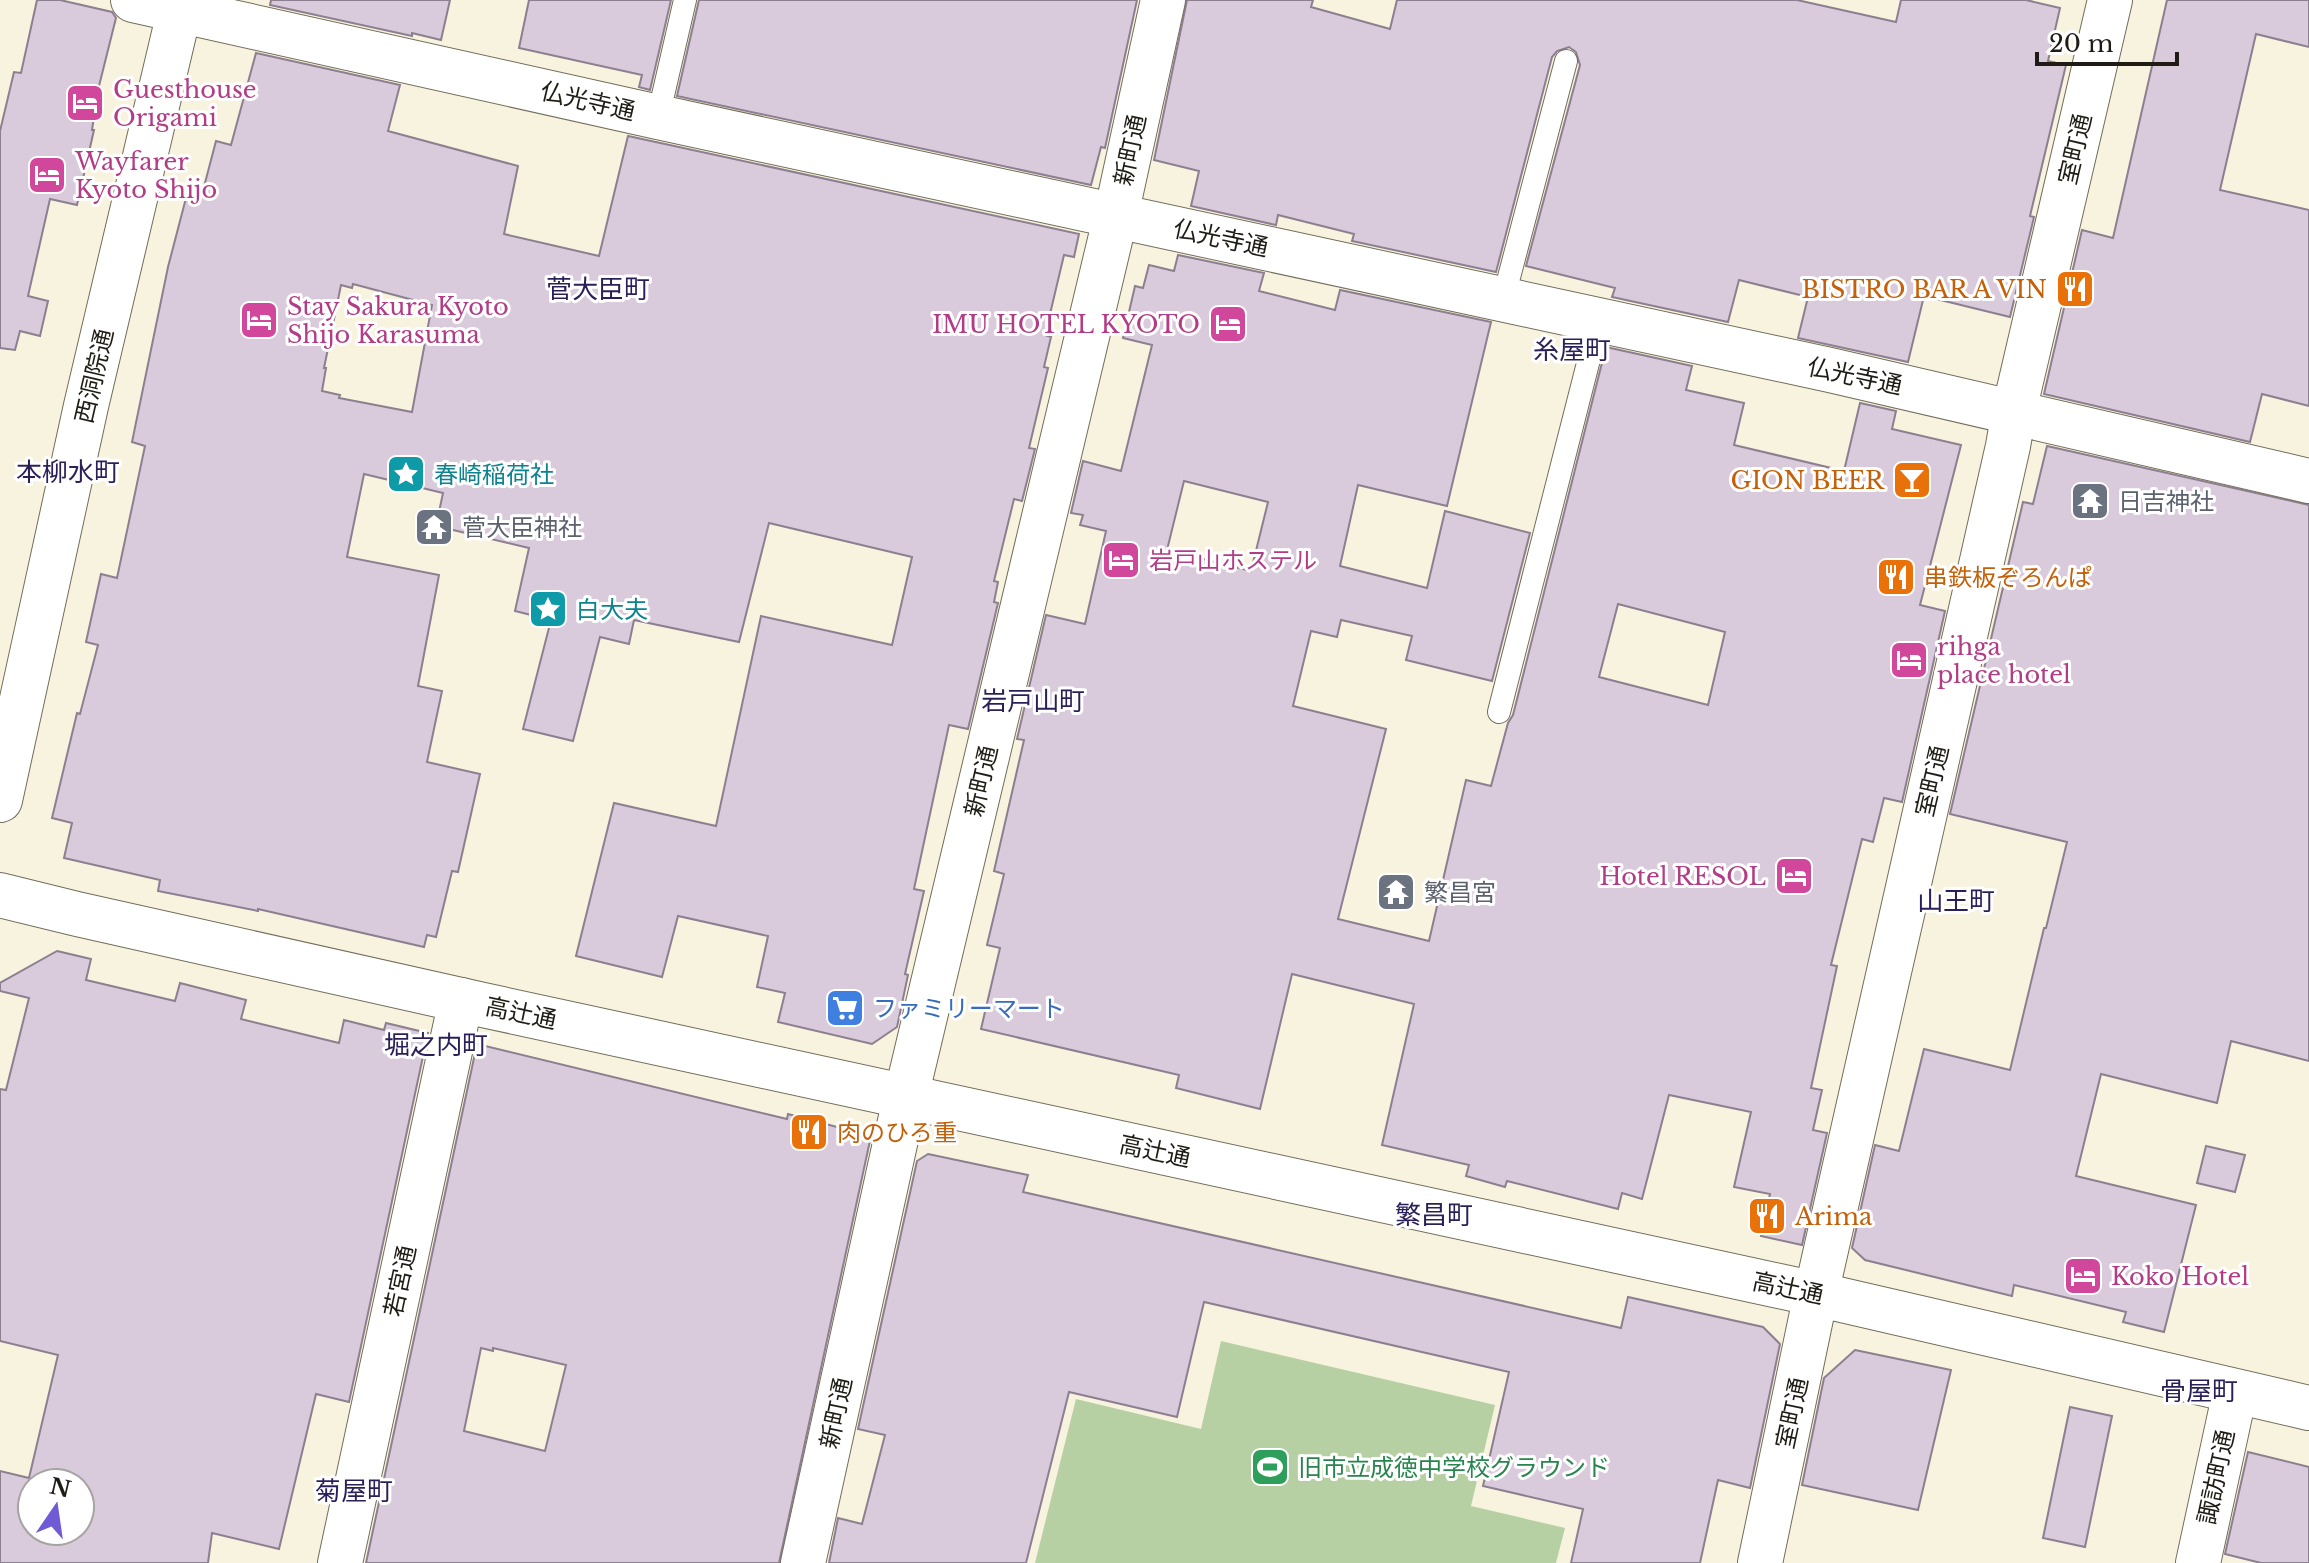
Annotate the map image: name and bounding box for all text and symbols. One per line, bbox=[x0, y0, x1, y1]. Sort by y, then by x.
scale bar bbox=[2037, 16, 2177, 66]
text: 20 m bbox=[2049, 29, 2114, 58]
place label: Guesthouse Origami bbox=[113, 75, 257, 132]
street label: 仏光寺通 bbox=[538, 76, 638, 126]
hotel icon: Guesthouse Origami bbox=[64, 82, 106, 124]
street label: 室町通 bbox=[2053, 111, 2097, 187]
street label: 新町通 bbox=[1108, 112, 1152, 188]
place label: Wayfarer Kyoto Shijo bbox=[74, 147, 217, 204]
hotel icon: Wayfarer Kyoto Shijo bbox=[26, 154, 68, 196]
street label: 仏光寺通 bbox=[1171, 214, 1271, 262]
restaurant icon: BISTRO BAR A VIN bbox=[2054, 268, 2096, 310]
district label: 菅大臣町 bbox=[546, 273, 650, 305]
place label: BISTRO BAR A VIN bbox=[1802, 275, 2047, 304]
place label: Stay Sakura Kyoto Shijo Karasuma bbox=[287, 292, 509, 349]
hotel icon: Stay Sakura Kyoto Shijo Karasuma bbox=[238, 299, 280, 341]
hotel icon: IMU HOTEL KYOTO bbox=[1207, 303, 1249, 345]
place label: IMU HOTEL KYOTO bbox=[932, 310, 1200, 339]
street label: 西洞院通 bbox=[69, 326, 119, 426]
district label: 糸屋町 bbox=[1533, 334, 1611, 366]
street label: 仏光寺通 bbox=[1805, 352, 1905, 400]
place icon: 春崎稲荷社 bbox=[385, 453, 427, 495]
district label: 本柳水町 bbox=[16, 456, 120, 488]
bar icon: GION BEER bbox=[1891, 459, 1933, 501]
place label: 春崎稲荷社 bbox=[434, 460, 554, 489]
place label: GION BEER bbox=[1731, 466, 1885, 495]
temple icon: 日吉神社 bbox=[2069, 480, 2111, 522]
place label: 日吉神社 bbox=[2118, 487, 2214, 516]
temple icon: 菅大臣神社 bbox=[413, 506, 455, 548]
place label: 菅大臣神社 bbox=[462, 513, 582, 542]
hotel icon: 岩戸山ホステル bbox=[1100, 539, 1142, 581]
place label: 岩戸山ホステル bbox=[1149, 546, 1317, 575]
restaurant icon: 串鉄板ぞろんぱ bbox=[1875, 556, 1917, 598]
place label: 串鉄板ぞろんぱ bbox=[1924, 563, 2092, 592]
place icon: 白大夫 bbox=[527, 588, 569, 630]
place label: 白大夫 bbox=[576, 595, 648, 624]
place label: rihga place hotel bbox=[1937, 632, 2071, 689]
hotel icon: rihga place hotel bbox=[1888, 639, 1930, 681]
district label: 岩戸山町 bbox=[981, 685, 1085, 717]
street label: 新町通 bbox=[959, 743, 1003, 819]
street label: 室町通 bbox=[1910, 743, 1954, 819]
hotel icon: Hotel RESOL bbox=[1773, 855, 1815, 897]
place label: Hotel RESOL bbox=[1600, 862, 1766, 891]
temple icon: 繁昌宮 bbox=[1375, 871, 1417, 913]
place label: 繁昌宮 bbox=[1424, 878, 1496, 907]
district label: 山王町 bbox=[1917, 885, 1995, 917]
supermarket icon: ファミリーマート bbox=[824, 987, 866, 1029]
street label: 高辻通 bbox=[483, 991, 559, 1035]
place label: ファミリーマート bbox=[873, 994, 1065, 1023]
district label: 堀之内町 bbox=[384, 1029, 488, 1061]
restaurant icon: 肉のひろ重 bbox=[788, 1111, 830, 1153]
place label: 肉のひろ重 bbox=[837, 1118, 957, 1147]
street label: 高辻通 bbox=[1117, 1129, 1193, 1173]
restaurant icon: Arima bbox=[1746, 1195, 1788, 1237]
district label: 繁昌町 bbox=[1395, 1199, 1473, 1231]
place label: Arima bbox=[1794, 1202, 1873, 1231]
street label: 若宮通 bbox=[378, 1243, 422, 1319]
hotel icon: Koko Hotel bbox=[2062, 1255, 2104, 1297]
place label: Koko Hotel bbox=[2111, 1262, 2249, 1291]
street label: 高辻通 bbox=[1750, 1266, 1826, 1310]
street label: 新町通 bbox=[814, 1375, 858, 1451]
street label: 室町通 bbox=[1770, 1375, 1814, 1451]
district label: 骨屋町 bbox=[2160, 1375, 2238, 1407]
street label: 諏訪町通 bbox=[2192, 1427, 2240, 1527]
sports icon: 旧市立成徳中学校グラウンド bbox=[1249, 1446, 1291, 1488]
place label: 旧市立成徳中学校グラウンド bbox=[1298, 1453, 1610, 1482]
north arrow bbox=[16, 1467, 96, 1547]
text: N bbox=[47, 1473, 74, 1504]
district label: 菊屋町 bbox=[315, 1475, 393, 1507]

